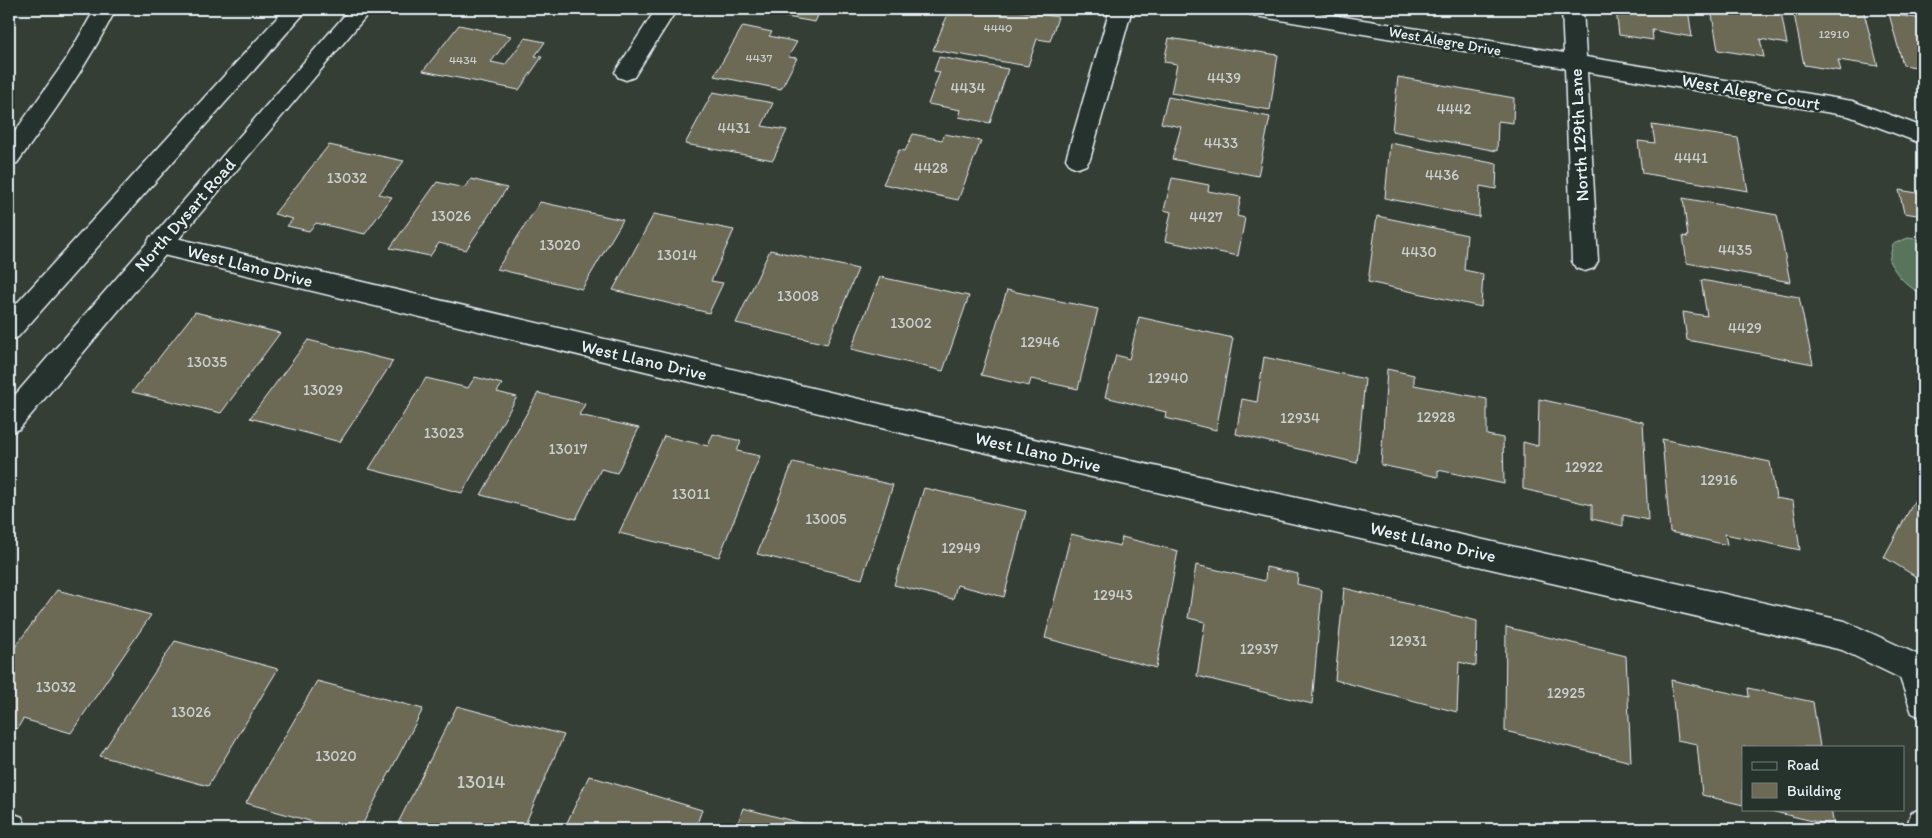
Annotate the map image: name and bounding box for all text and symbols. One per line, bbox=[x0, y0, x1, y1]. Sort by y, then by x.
house number: 4440 bbox=[983, 21, 1013, 35]
street label: West Alegre Drive bbox=[1387, 22, 1503, 60]
house number: 12910 bbox=[1818, 27, 1850, 41]
house number: 4437 bbox=[746, 51, 773, 65]
house number: 4434 bbox=[449, 53, 477, 67]
street label: North 129th Lane bbox=[1565, 68, 1593, 202]
house number: 4439 bbox=[1207, 69, 1241, 87]
street label: West Alegre Court bbox=[1680, 69, 1822, 115]
house number: 4434 bbox=[950, 79, 986, 97]
house number: 4442 bbox=[1437, 100, 1472, 118]
house number: 4431 bbox=[717, 119, 751, 137]
house number: 4433 bbox=[1204, 134, 1238, 152]
house number: 4441 bbox=[1674, 149, 1708, 167]
street label: North Dysart Road bbox=[130, 154, 240, 276]
house number: 4428 bbox=[914, 159, 948, 177]
house number: 4436 bbox=[1425, 166, 1459, 184]
house number: 13032 bbox=[327, 169, 367, 187]
house number: 13026 bbox=[431, 207, 471, 225]
house number: 4427 bbox=[1189, 208, 1223, 226]
house number: 13020 bbox=[539, 236, 581, 254]
street label: West Llano Drive bbox=[185, 240, 315, 292]
house number: 4435 bbox=[1718, 241, 1752, 259]
house number: 4430 bbox=[1401, 243, 1437, 261]
house number: 13014 bbox=[657, 246, 697, 264]
house number: 13008 bbox=[777, 287, 819, 305]
house number: 13002 bbox=[890, 314, 932, 332]
house number: 4429 bbox=[1728, 319, 1762, 337]
house number: 12946 bbox=[1020, 333, 1060, 351]
street label: West Llano Drive bbox=[579, 335, 709, 385]
house number: 13035 bbox=[187, 353, 227, 371]
house number: 12940 bbox=[1148, 369, 1188, 387]
house number: 13029 bbox=[303, 381, 343, 399]
house number: 12928 bbox=[1417, 408, 1455, 426]
house number: 12934 bbox=[1280, 409, 1320, 427]
house number: 13023 bbox=[424, 424, 464, 442]
street label: West Llano Drive bbox=[973, 427, 1103, 477]
house number: 13017 bbox=[549, 440, 588, 458]
house number: 12922 bbox=[1565, 458, 1603, 476]
house number: 12916 bbox=[1700, 471, 1738, 489]
house number: 13011 bbox=[672, 485, 710, 503]
house number: 13005 bbox=[805, 510, 847, 528]
street label: West Llano Drive bbox=[1368, 517, 1498, 567]
house number: 12949 bbox=[941, 539, 981, 557]
house number: 12943 bbox=[1093, 586, 1133, 604]
house number: 12931 bbox=[1389, 632, 1427, 650]
house number: 12937 bbox=[1240, 640, 1279, 658]
house number: 13032 bbox=[36, 678, 76, 696]
house number: 12925 bbox=[1547, 684, 1585, 702]
house number: 13026 bbox=[171, 703, 211, 721]
legend bbox=[1742, 746, 1904, 810]
house number: 13020 bbox=[315, 747, 357, 765]
text: Road bbox=[1787, 756, 1820, 774]
house number: 13014 bbox=[457, 771, 505, 793]
text: Building bbox=[1787, 782, 1841, 800]

